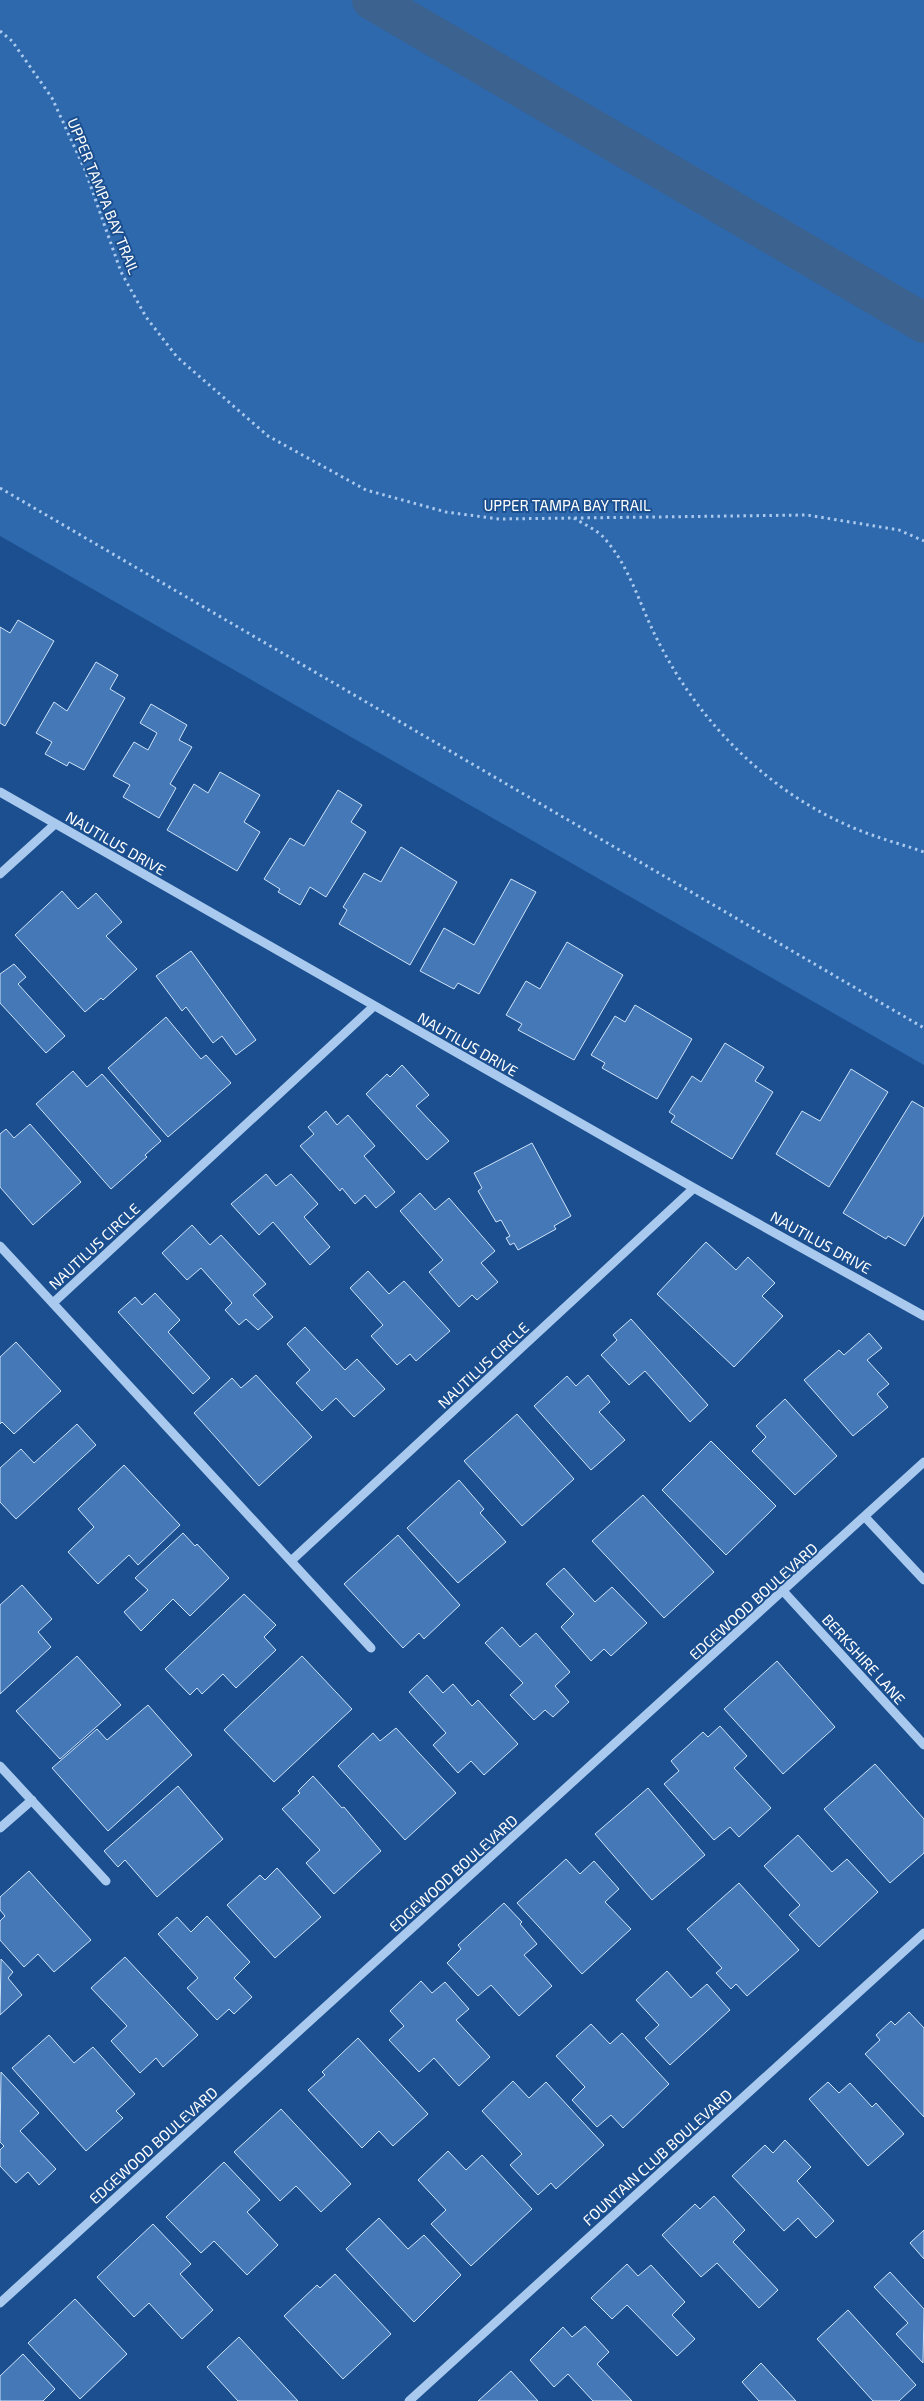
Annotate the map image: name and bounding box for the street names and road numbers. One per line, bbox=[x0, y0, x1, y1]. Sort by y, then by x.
street label: UPPER TAMPA BAY TRAIL bbox=[64, 115, 144, 277]
street label: UPPER TAMPA BAY TRAIL bbox=[483, 496, 651, 514]
street label: NAUTILUS DRIVE bbox=[63, 807, 169, 879]
street label: NAUTILUS DRIVE bbox=[415, 1008, 521, 1080]
street label: NAUTILUS CIRCLE bbox=[45, 1199, 143, 1293]
street label: NAUTILUS DRIVE bbox=[767, 1207, 875, 1277]
street label: NAUTILUS CIRCLE bbox=[434, 1318, 532, 1412]
street label: EDGEWOOD BOULEVARD bbox=[685, 1539, 821, 1663]
street label: BERKSHIRE LANE bbox=[819, 1610, 909, 1708]
street label: EDGEWOOD BOULEVARD bbox=[385, 1811, 521, 1935]
street label: EDGEWOOD BOULEVARD bbox=[85, 2083, 221, 2207]
street label: FOUNTAIN CLUB BOULEVARD bbox=[579, 2085, 735, 2229]

